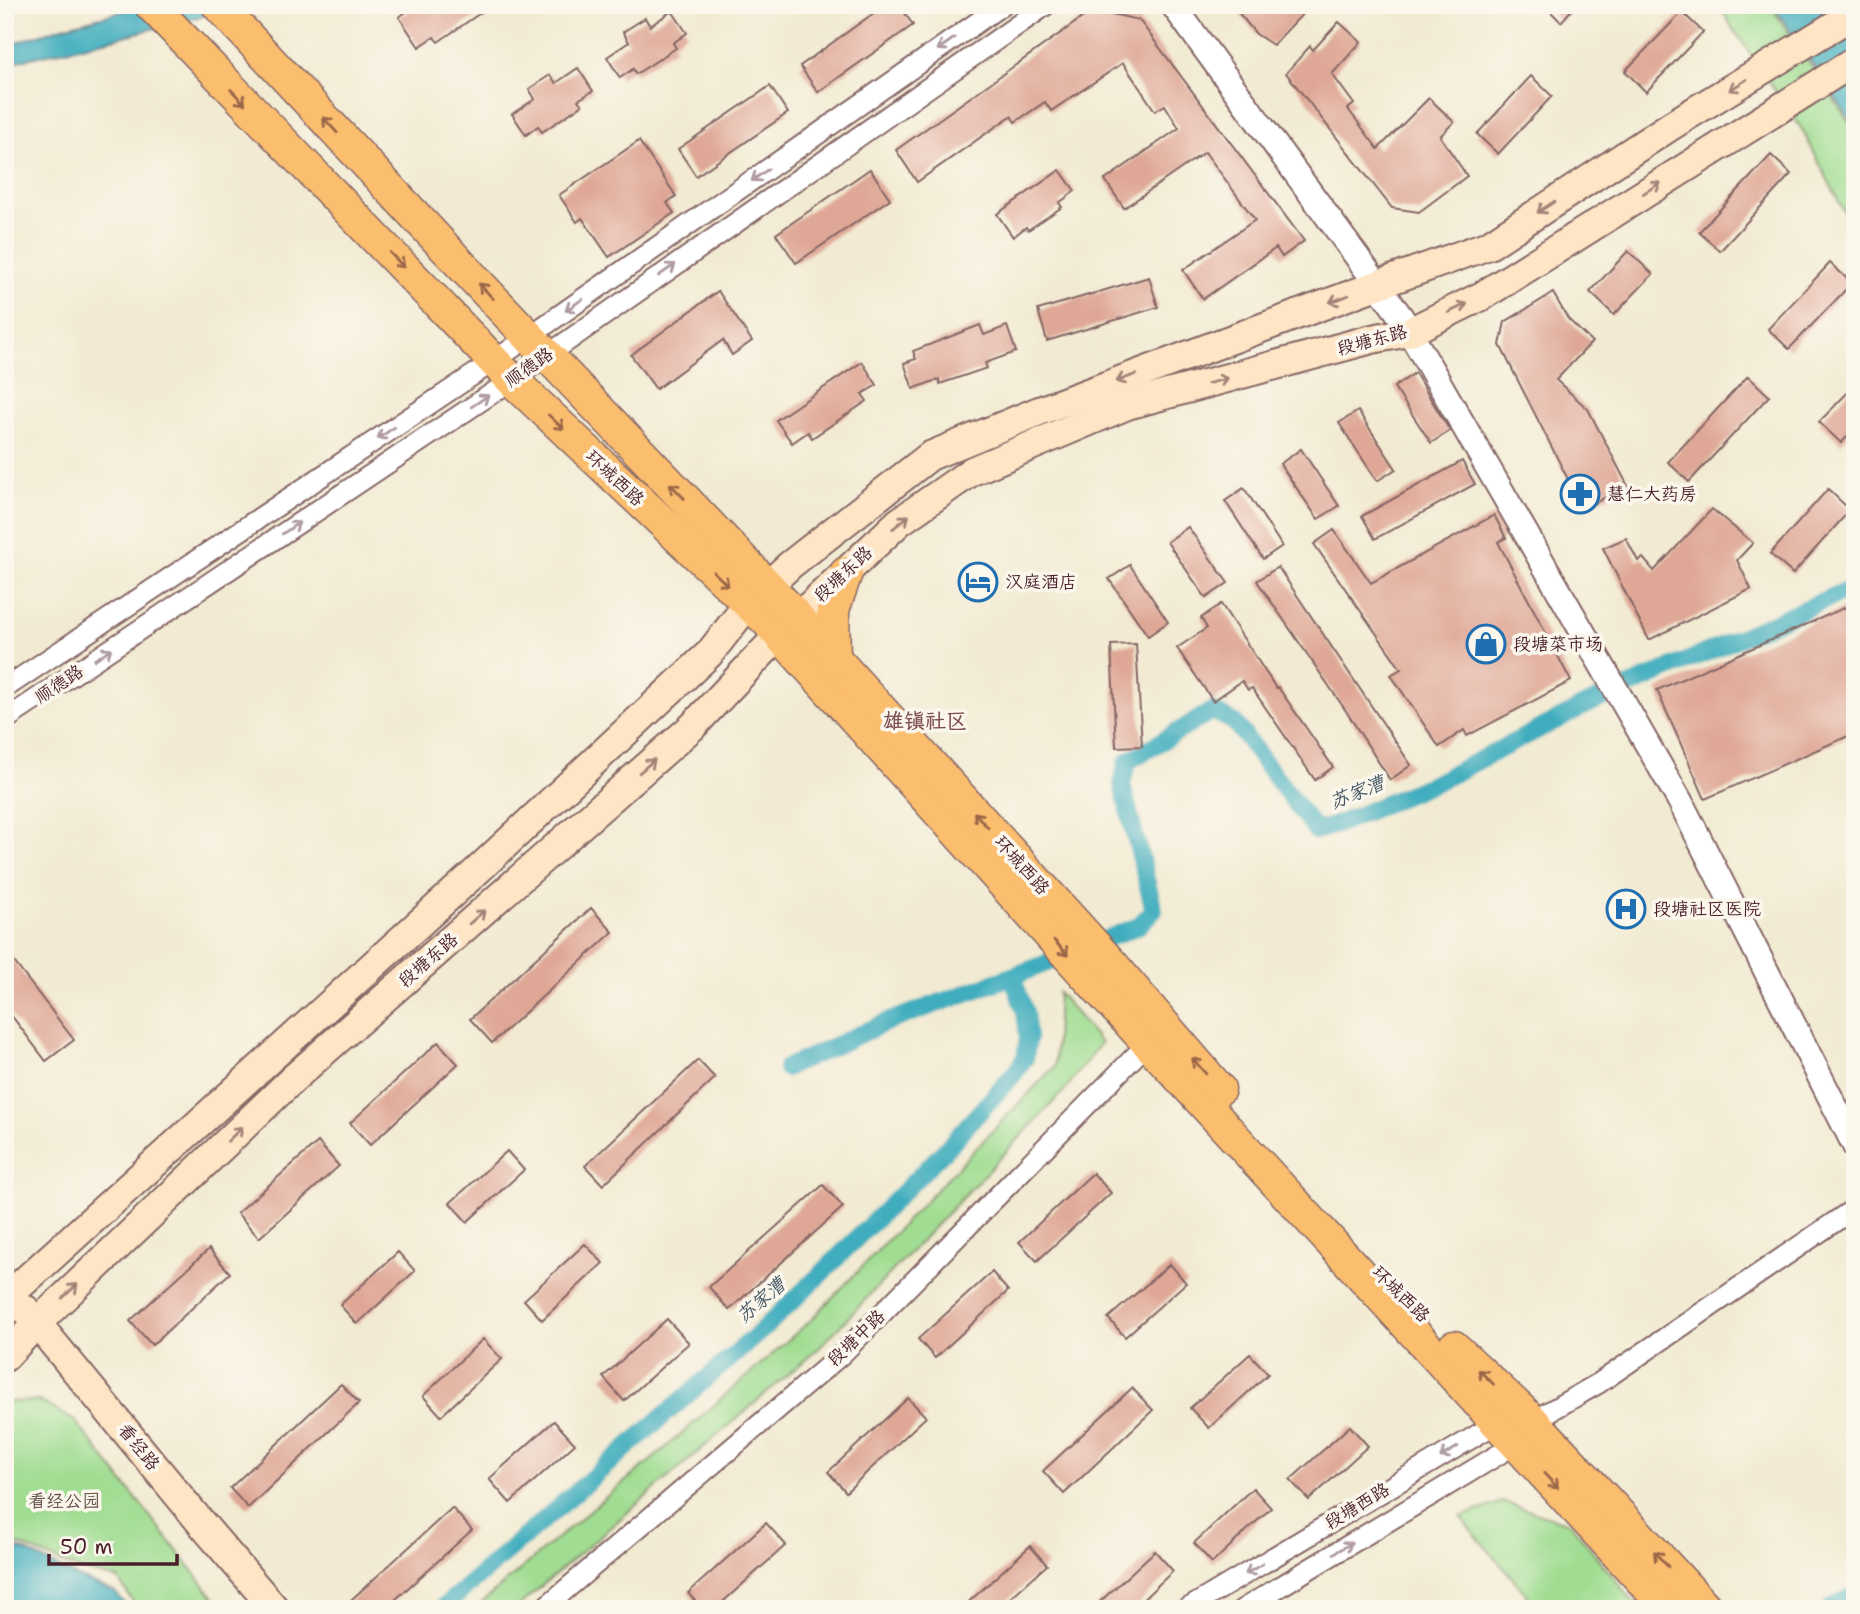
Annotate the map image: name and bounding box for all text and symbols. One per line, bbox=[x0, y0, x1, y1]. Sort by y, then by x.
one-way arrow bbox=[937, 37, 957, 51]
one-way arrow bbox=[1728, 78, 1748, 92]
one-way arrow bbox=[230, 88, 247, 105]
one-way arrow bbox=[322, 116, 338, 134]
one-way arrow bbox=[751, 168, 770, 182]
one-way arrow bbox=[1641, 181, 1661, 195]
one-way arrow bbox=[1537, 200, 1556, 215]
one-way arrow bbox=[388, 251, 405, 268]
one-way arrow bbox=[657, 263, 676, 277]
one-way arrow bbox=[477, 283, 494, 300]
one-way arrow bbox=[1329, 293, 1351, 306]
one-way arrow bbox=[565, 298, 584, 312]
one-way arrow bbox=[1447, 300, 1468, 314]
street label: 段塘东路 bbox=[1334, 319, 1410, 361]
street label: 顺德路 bbox=[500, 342, 558, 392]
one-way arrow bbox=[1116, 373, 1138, 386]
one-way arrow bbox=[1206, 374, 1229, 387]
one-way arrow bbox=[470, 394, 490, 408]
one-way arrow bbox=[547, 414, 564, 431]
one-way arrow bbox=[377, 426, 396, 441]
street label: 环城西路 bbox=[580, 445, 650, 511]
pharmacy icon: 慧仁大药房 bbox=[1559, 473, 1601, 515]
place label: 慧仁大药房 bbox=[1607, 482, 1697, 506]
one-way arrow bbox=[668, 483, 685, 500]
one-way arrow bbox=[891, 514, 909, 529]
one-way arrow bbox=[281, 520, 301, 534]
street label: 段塘东路 bbox=[808, 541, 878, 607]
hotel icon: 汉庭酒店 bbox=[957, 561, 999, 603]
one-way arrow bbox=[713, 570, 730, 587]
place label: 汉庭酒店 bbox=[1005, 570, 1077, 594]
shop icon: 段塘菜市场 bbox=[1465, 623, 1507, 665]
place label: 段塘菜市场 bbox=[1513, 632, 1603, 656]
one-way arrow bbox=[92, 647, 112, 661]
street label: 顺德路 bbox=[30, 659, 88, 709]
district label: 雄镇社区 bbox=[883, 707, 967, 735]
one-way arrow bbox=[638, 758, 656, 774]
water label: 苏家漕 bbox=[1326, 769, 1391, 814]
one-way arrow bbox=[973, 811, 989, 829]
street label: 环城西路 bbox=[989, 830, 1055, 900]
hospital icon: 段塘社区医院 bbox=[1605, 888, 1647, 930]
place label: 段塘社区医院 bbox=[1653, 897, 1761, 921]
one-way arrow bbox=[468, 909, 486, 925]
street label: 段塘东路 bbox=[393, 927, 463, 993]
one-way arrow bbox=[1053, 939, 1069, 957]
one-way arrow bbox=[1191, 1058, 1207, 1076]
one-way arrow bbox=[226, 1126, 243, 1143]
street label: 环城西路 bbox=[1367, 1260, 1435, 1328]
water label: 苏家漕 bbox=[731, 1270, 793, 1328]
one-way arrow bbox=[61, 1283, 78, 1300]
street label: 段塘中路 bbox=[822, 1304, 890, 1372]
one-way arrow bbox=[1478, 1369, 1495, 1386]
street label: 看经路 bbox=[113, 1418, 165, 1476]
one-way arrow bbox=[1439, 1445, 1459, 1459]
one-way arrow bbox=[1543, 1472, 1559, 1490]
street label: 段塘西路 bbox=[1320, 1477, 1394, 1535]
park label: 看经公园 bbox=[28, 1489, 100, 1513]
scale bar bbox=[49, 1523, 177, 1567]
text: 50 m bbox=[60, 1533, 113, 1561]
one-way arrow bbox=[1333, 1541, 1353, 1555]
one-way arrow bbox=[1652, 1551, 1669, 1568]
one-way arrow bbox=[1244, 1562, 1264, 1576]

